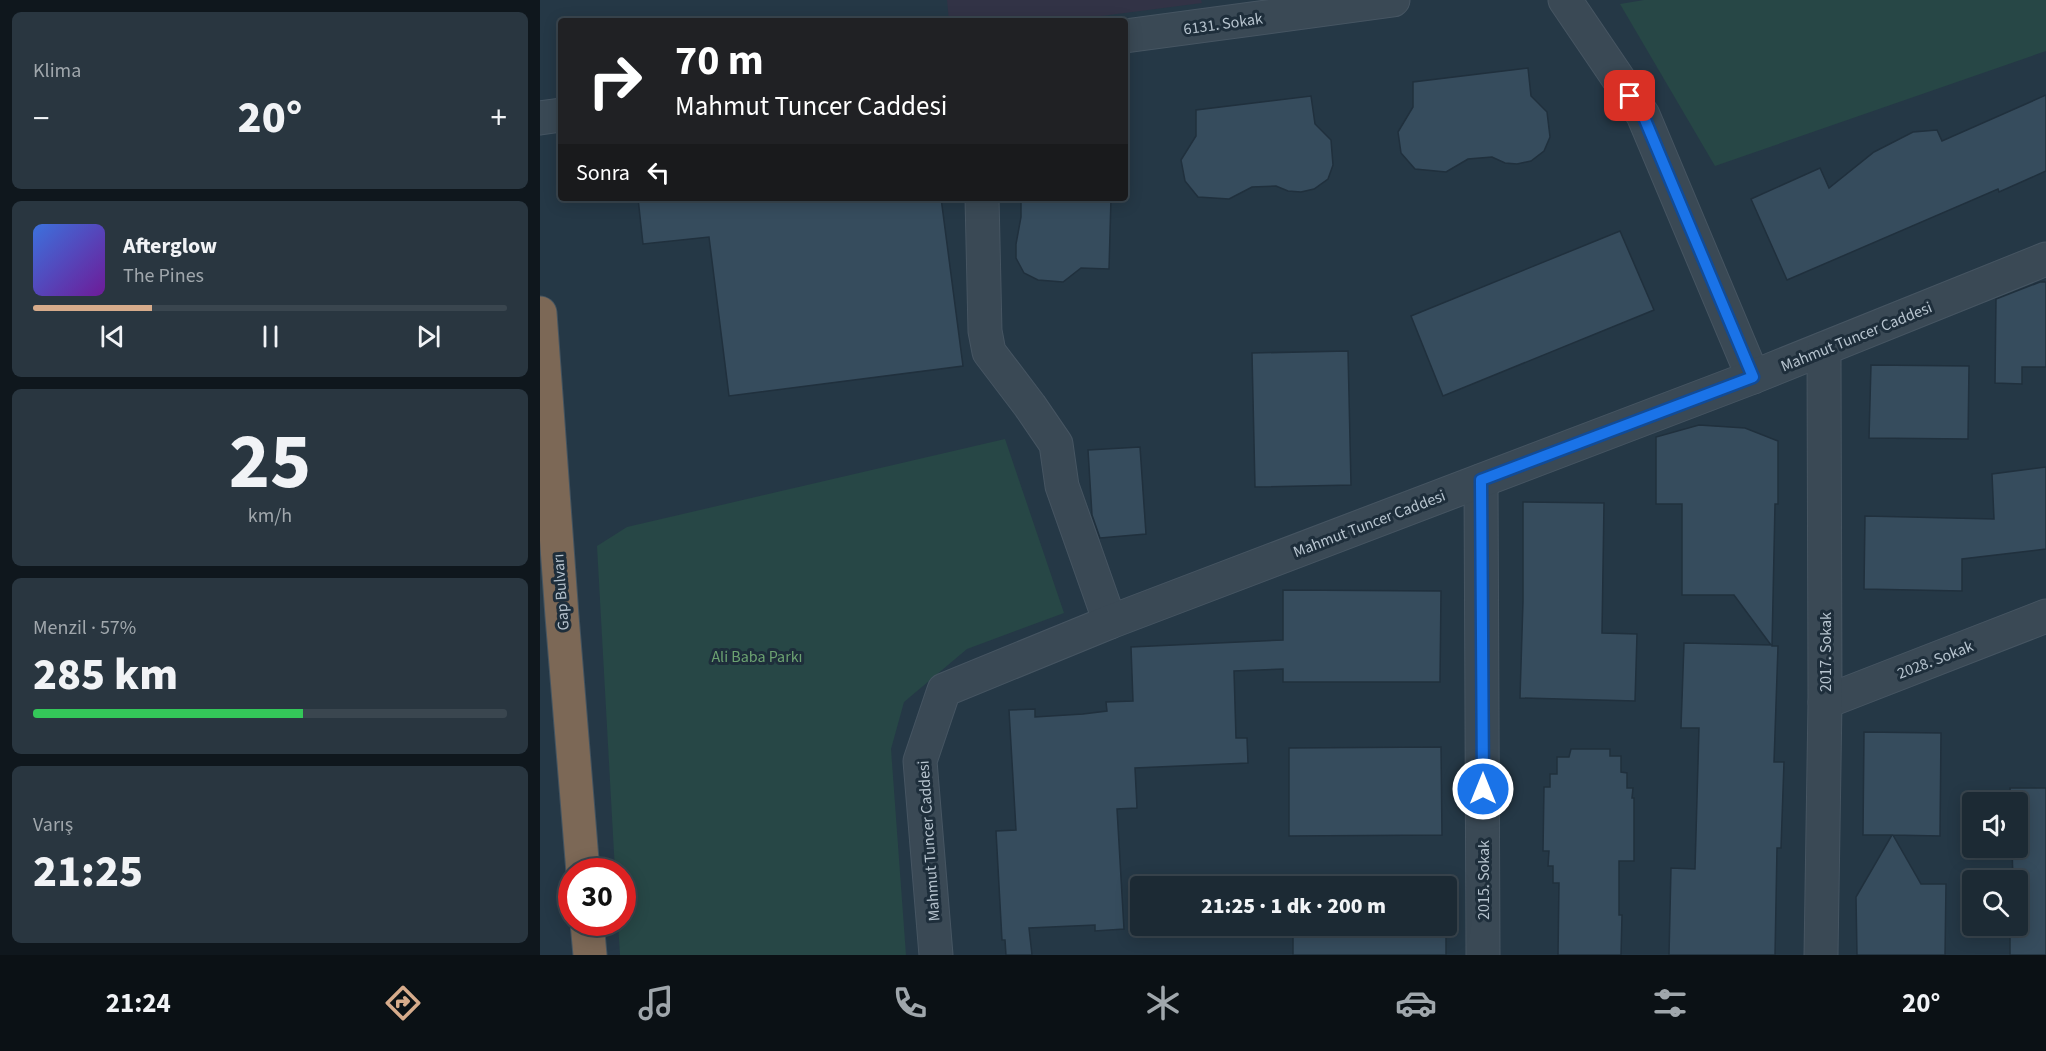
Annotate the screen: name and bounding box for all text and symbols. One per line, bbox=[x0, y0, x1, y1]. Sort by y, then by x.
street label: 6131. Sokak bbox=[1182, 8, 1264, 40]
text: 70 m bbox=[675, 31, 764, 91]
icon: right bbox=[576, 42, 654, 120]
text: Klima bbox=[33, 57, 81, 85]
pin bbox=[1604, 70, 1655, 121]
icon: arrive bbox=[1613, 79, 1646, 112]
text: 20° bbox=[238, 86, 302, 150]
text: Mahmut Tuncer Caddesi bbox=[675, 87, 947, 126]
text: − bbox=[33, 95, 49, 142]
text: + bbox=[491, 95, 507, 142]
icon: left bbox=[642, 156, 675, 189]
text: Sonra bbox=[576, 157, 630, 189]
text: Afterglow bbox=[123, 230, 217, 262]
text: The Pines bbox=[123, 262, 204, 290]
street label: Mahmut Tuncer Caddesi bbox=[1777, 296, 1935, 377]
icon: previous bbox=[96, 320, 129, 353]
icon: pause bbox=[254, 320, 287, 353]
icon: next bbox=[412, 320, 445, 353]
text: 25 bbox=[229, 407, 311, 518]
street label: Mahmut Tuncer Caddesi bbox=[1290, 485, 1449, 563]
text: km/h bbox=[248, 502, 292, 530]
street label: Gap Bulvarı bbox=[547, 553, 575, 631]
street label: 2017. Sokak bbox=[1815, 612, 1837, 692]
text: Menzil · 57% bbox=[33, 614, 136, 642]
street label: 2028. Sokak bbox=[1894, 635, 1977, 685]
text: 285 km bbox=[33, 643, 178, 707]
park label: Ali Baba Parkı bbox=[711, 646, 803, 668]
position arrow bbox=[1451, 757, 1515, 821]
street label: Mahmut Tuncer Caddesi bbox=[912, 760, 946, 922]
map controls bbox=[1962, 792, 2028, 936]
button: sound bbox=[1962, 792, 2028, 858]
text: Varış bbox=[33, 811, 73, 839]
text: 21:25 bbox=[33, 840, 143, 904]
street label: 2015. Sokak bbox=[1473, 840, 1495, 920]
speed limit sign: 30 bbox=[558, 858, 636, 936]
button: search bbox=[1962, 870, 2028, 936]
text: 21:25 · 1 dk · 200 m bbox=[1201, 890, 1386, 922]
icon: directions bbox=[382, 982, 424, 1024]
icon: music bbox=[635, 982, 677, 1024]
icon: phone bbox=[889, 982, 931, 1024]
icon: climate bbox=[1142, 982, 1184, 1024]
icon: car bbox=[1395, 982, 1437, 1024]
icon: filters bbox=[1649, 982, 1691, 1024]
text: 21:24 bbox=[106, 984, 171, 1023]
text: 20° bbox=[1902, 984, 1940, 1023]

